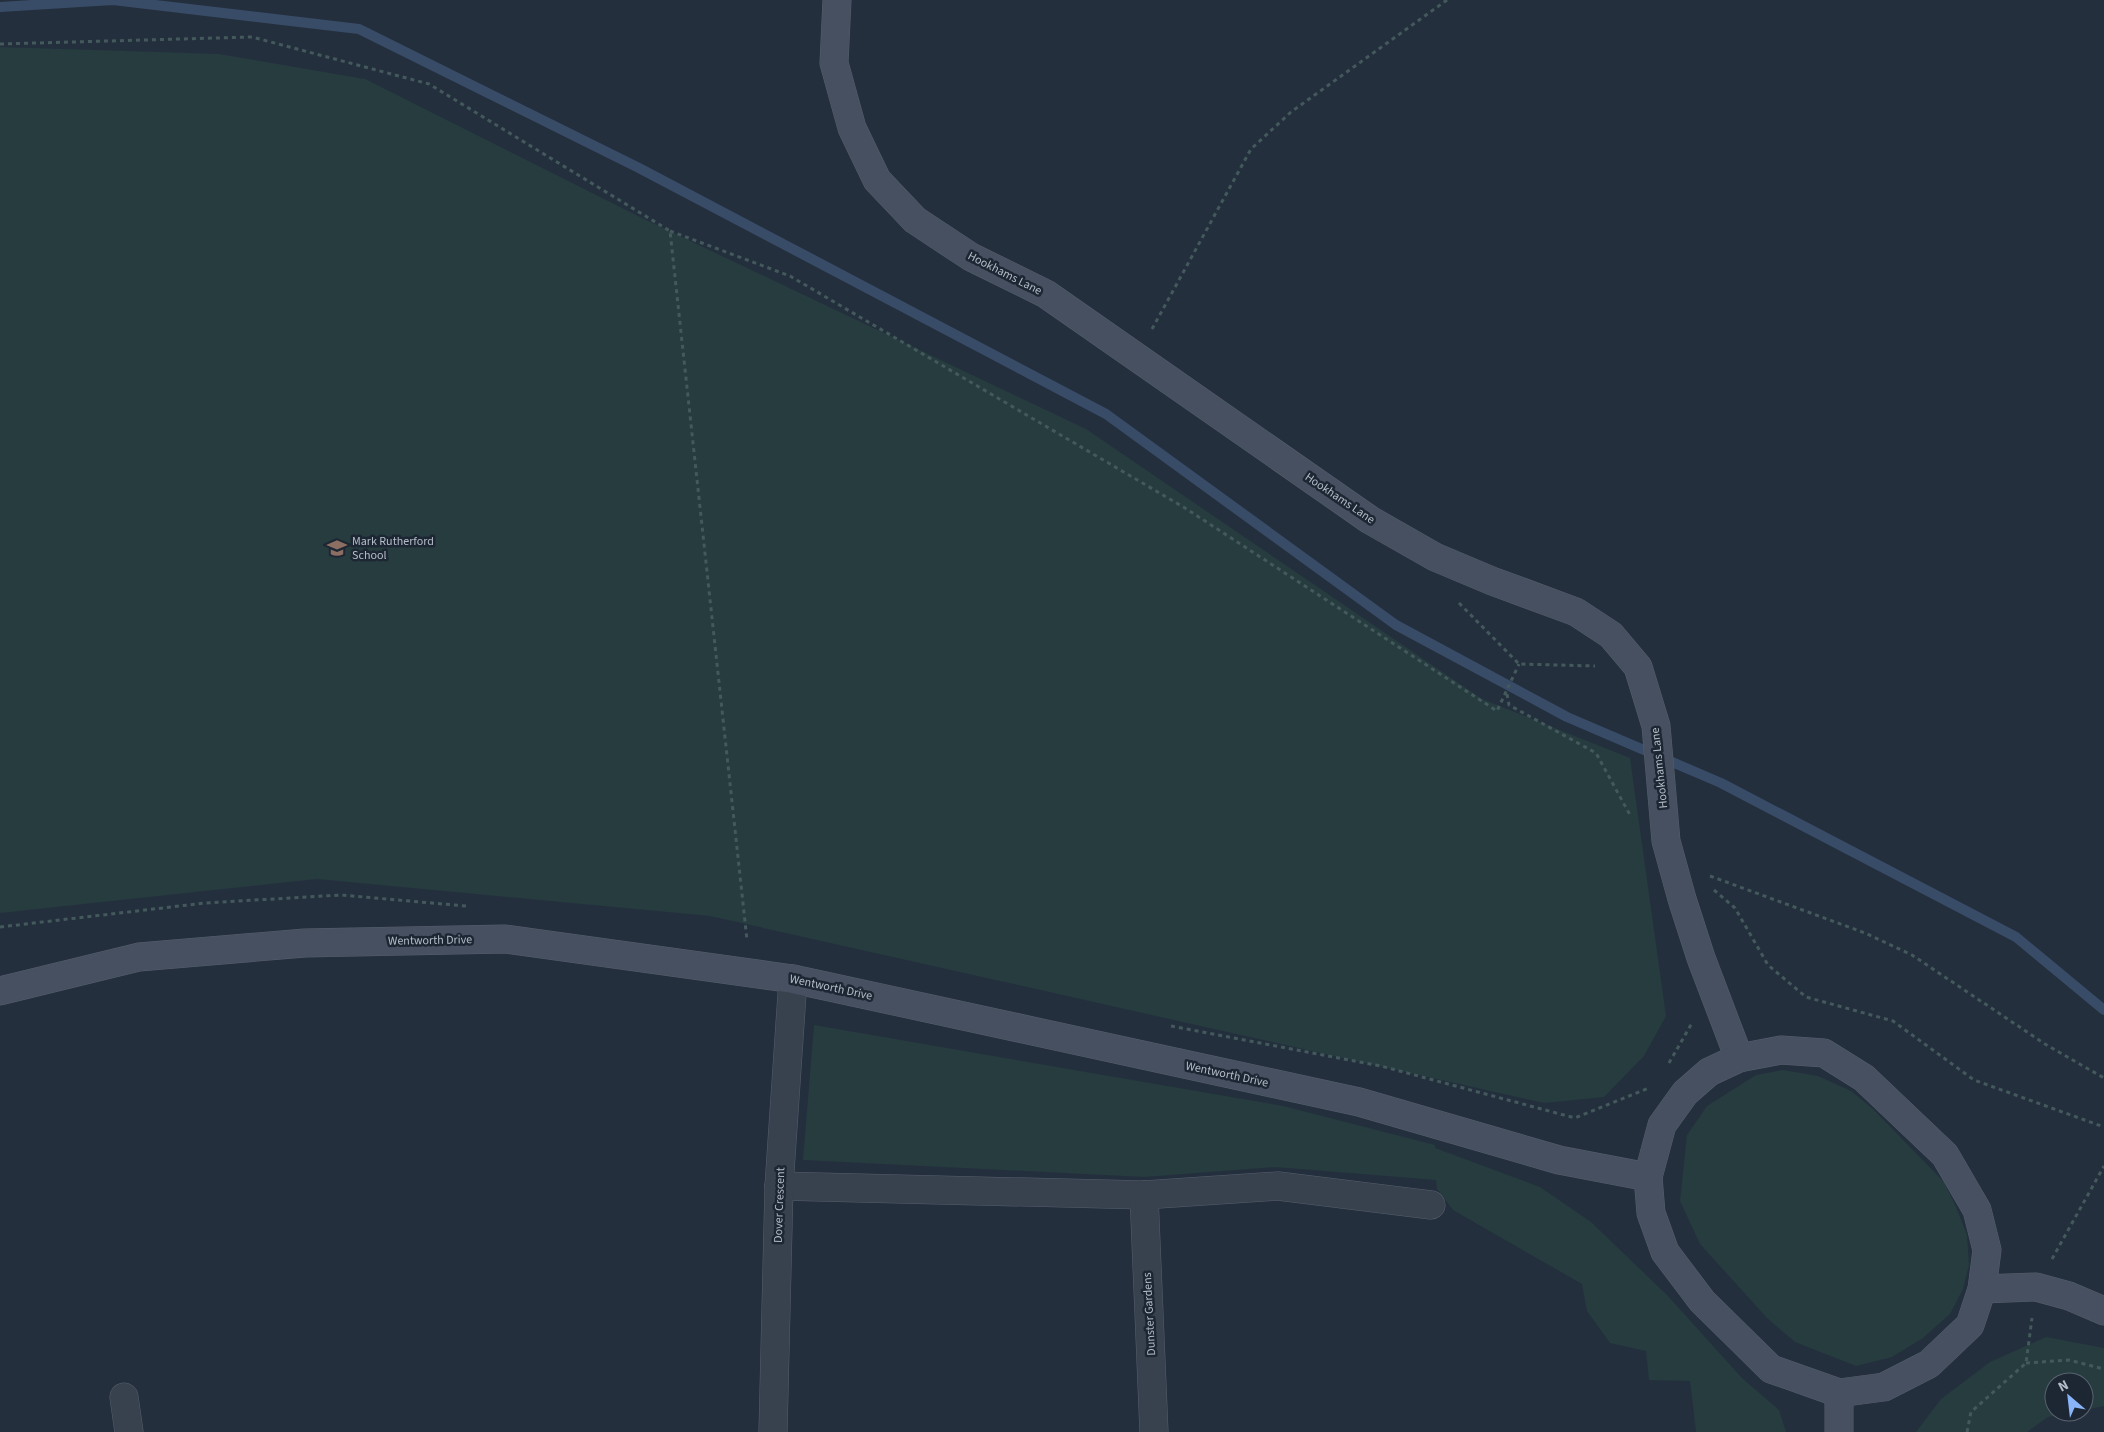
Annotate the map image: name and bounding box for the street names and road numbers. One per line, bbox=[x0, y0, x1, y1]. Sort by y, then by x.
street label: Hookhams Lane bbox=[965, 247, 1045, 299]
street label: Hookhams Lane bbox=[1301, 469, 1378, 528]
street label: Hookhams Lane bbox=[1647, 727, 1672, 809]
street label: Wentworth Drive bbox=[388, 931, 472, 950]
street label: Wentworth Drive bbox=[788, 970, 874, 1005]
street label: Wentworth Drive bbox=[1184, 1057, 1270, 1092]
street label: Dover Crescent bbox=[770, 1167, 789, 1243]
street label: Dunster Gardens bbox=[1139, 1272, 1160, 1356]

